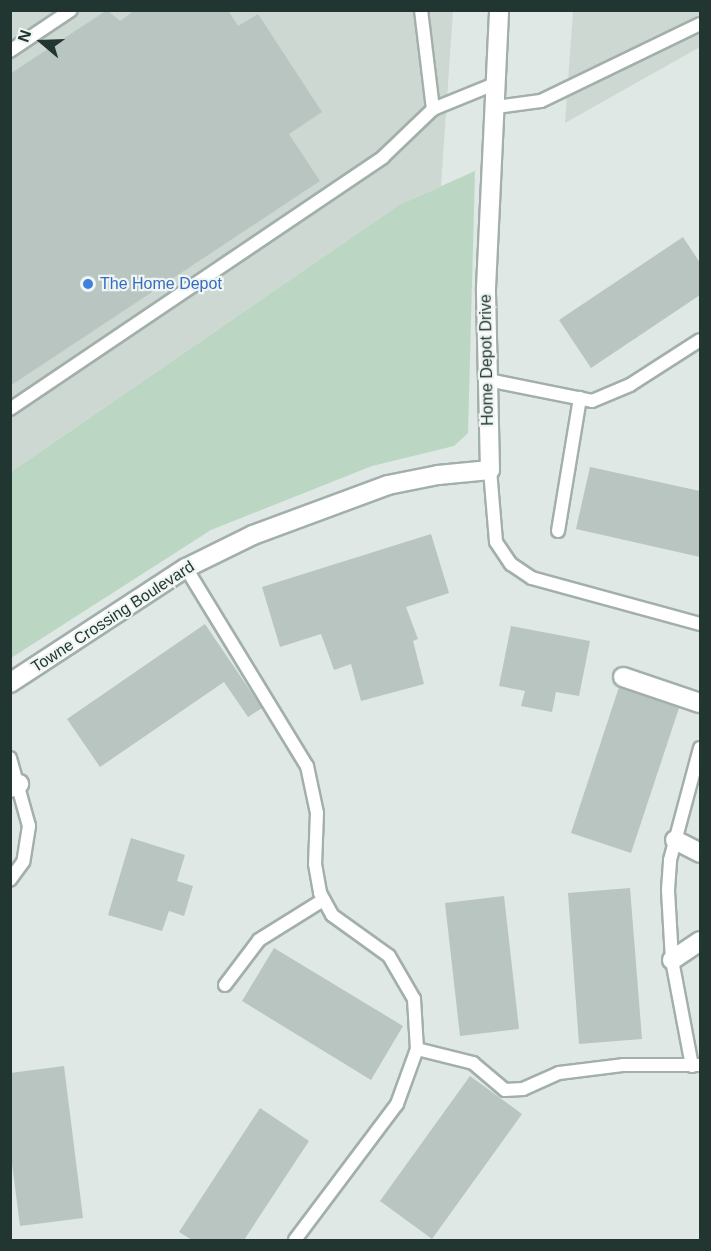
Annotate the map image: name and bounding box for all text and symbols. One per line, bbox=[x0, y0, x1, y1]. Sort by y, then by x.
north arrow bbox=[12, 12, 72, 72]
text: N bbox=[15, 28, 34, 44]
place label: The Home Depot bbox=[100, 274, 222, 294]
marker: The Home Depot bbox=[81, 277, 95, 291]
street label: Home Depot Drive bbox=[476, 294, 498, 426]
street label: Towne Crossing Boulevard bbox=[28, 557, 198, 677]

